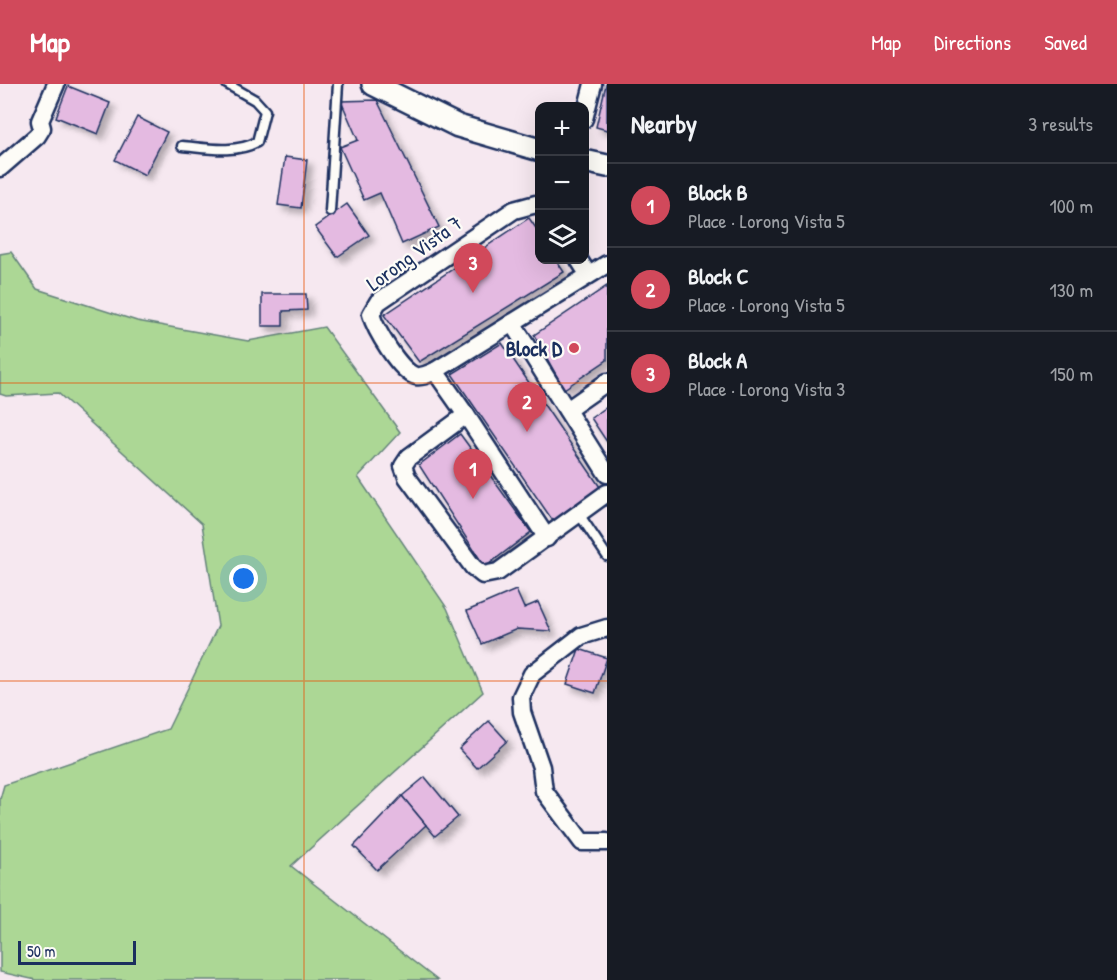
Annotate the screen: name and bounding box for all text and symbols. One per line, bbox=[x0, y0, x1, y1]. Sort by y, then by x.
text: Map bbox=[30, 23, 70, 61]
text: Map bbox=[871, 28, 901, 57]
text: Directions bbox=[934, 28, 1011, 57]
text: Saved bbox=[1044, 28, 1087, 57]
map controls bbox=[535, 102, 589, 264]
button: + bbox=[535, 102, 589, 156]
text: Nearby bbox=[631, 106, 697, 141]
text: 3 results bbox=[1028, 110, 1093, 137]
button: − bbox=[535, 156, 589, 210]
text: Block B bbox=[688, 177, 748, 207]
text: 1 bbox=[647, 192, 654, 219]
text: 100 m bbox=[1050, 192, 1093, 219]
text: Place · Lorong Vista 5 bbox=[688, 207, 845, 234]
street label: Lorong Vista 7 bbox=[360, 208, 468, 298]
button: layers bbox=[535, 210, 589, 264]
pin: 3 bbox=[454, 244, 492, 293]
text: Block C bbox=[688, 261, 749, 291]
text: 2 bbox=[646, 276, 655, 303]
text: 130 m bbox=[1050, 276, 1093, 303]
text: Place · Lorong Vista 5 bbox=[688, 291, 845, 318]
place label: Block D bbox=[506, 334, 563, 363]
marker: Block D bbox=[567, 341, 581, 355]
text: Block A bbox=[688, 345, 747, 375]
text: 3 bbox=[646, 360, 655, 387]
text: 150 m bbox=[1050, 360, 1093, 387]
text: Place · Lorong Vista 3 bbox=[688, 375, 845, 402]
pin: 2 bbox=[508, 382, 546, 432]
pin: 1 bbox=[454, 450, 492, 499]
your location bbox=[229, 564, 258, 593]
scale bar bbox=[18, 938, 136, 966]
text: 50 m bbox=[27, 940, 56, 962]

